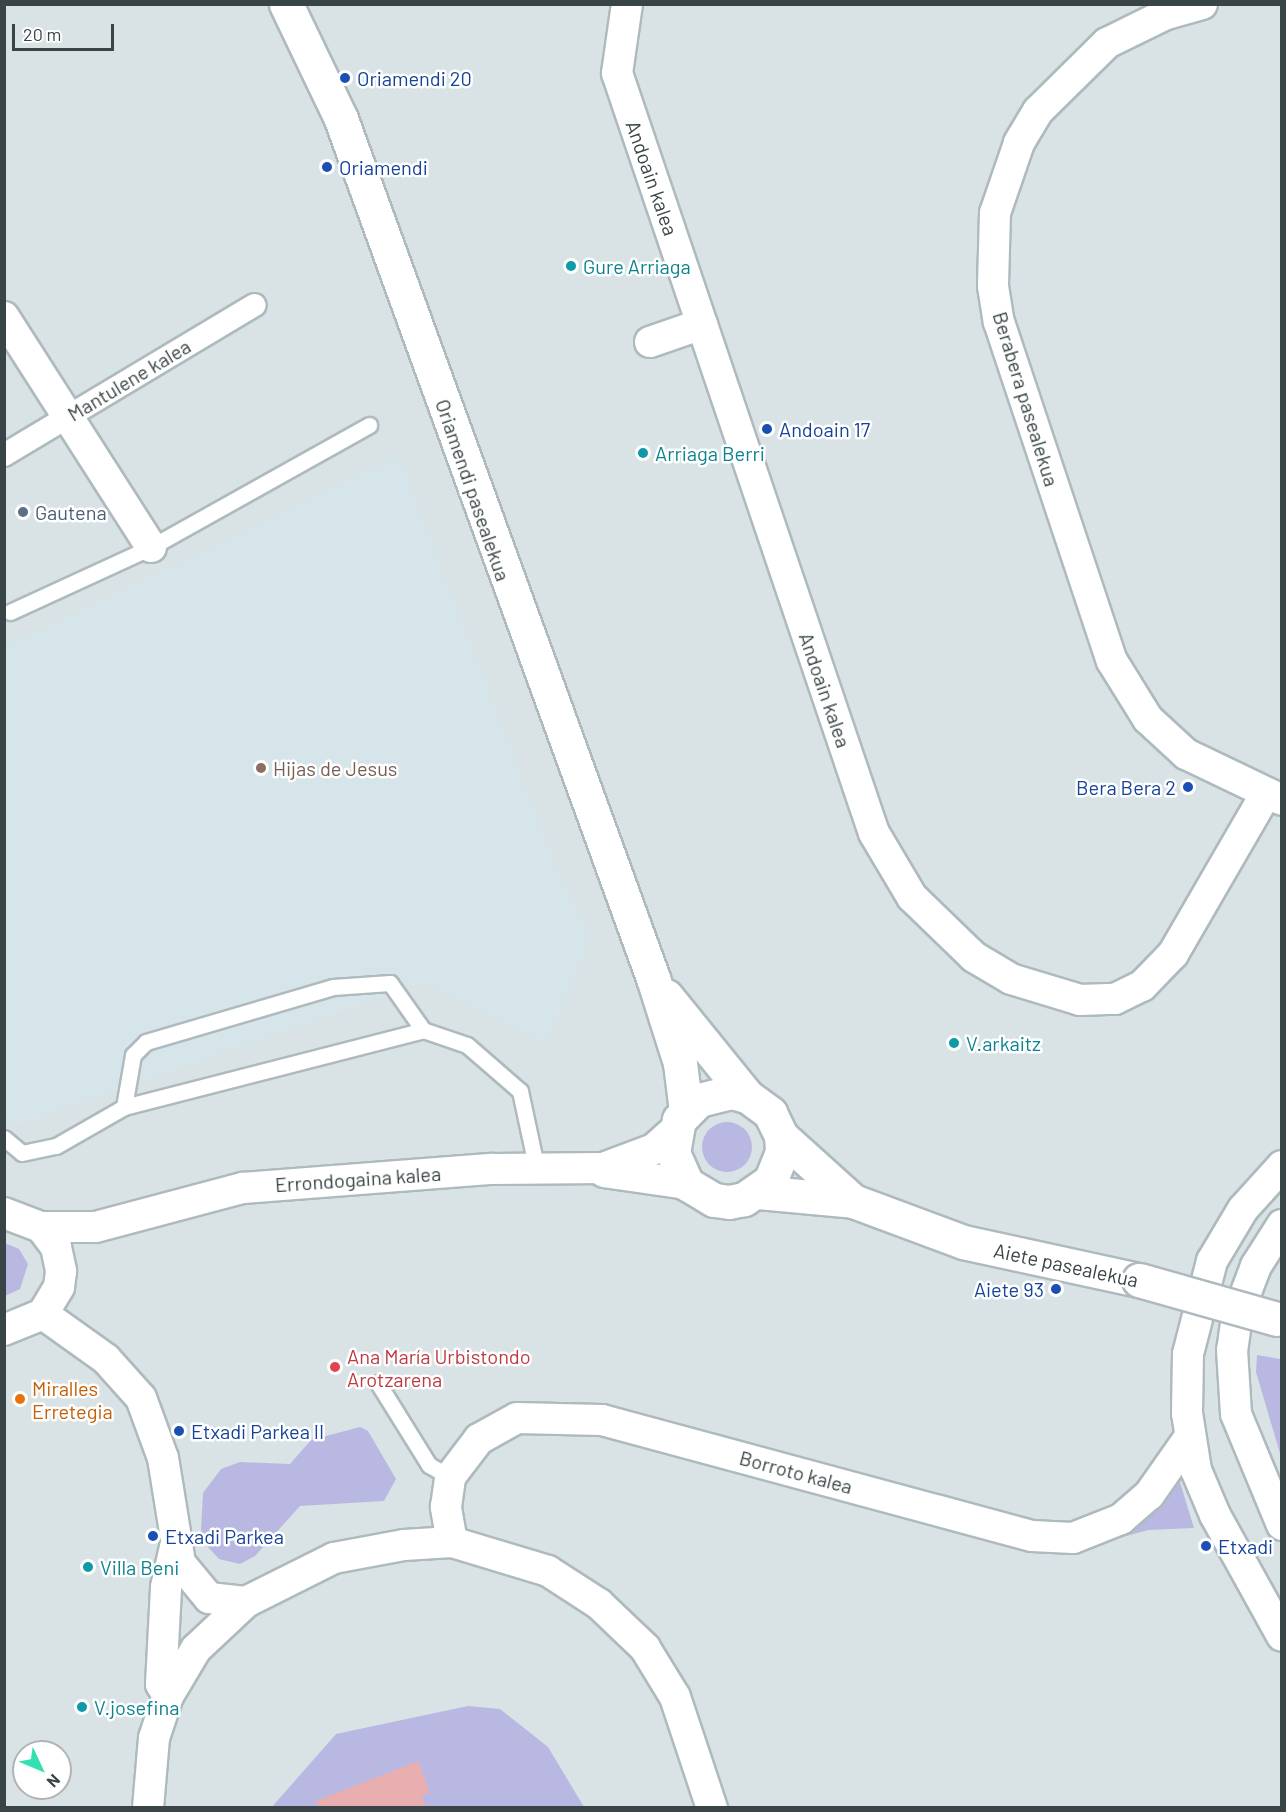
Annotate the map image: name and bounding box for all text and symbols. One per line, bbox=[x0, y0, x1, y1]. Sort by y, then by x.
scale bar bbox=[15, 12, 117, 50]
text: 20 m bbox=[23, 23, 61, 45]
place label: Oriamendi 20 bbox=[357, 66, 472, 90]
marker: Oriamendi 20 bbox=[338, 71, 352, 85]
street label: Andoain kalea bbox=[621, 117, 683, 239]
place label: Oriamendi bbox=[339, 155, 428, 179]
marker: Oriamendi bbox=[320, 160, 334, 174]
place label: Gure Arriaga bbox=[583, 254, 691, 278]
marker: Gure Arriaga bbox=[564, 259, 578, 273]
street label: Berabera pasealekua bbox=[988, 309, 1064, 489]
street label: Mantulene kalea bbox=[63, 334, 195, 426]
street label: Oriamendi pasealekua bbox=[431, 396, 515, 584]
place label: Andoain 17 bbox=[779, 417, 870, 441]
marker: Andoain 17 bbox=[760, 422, 774, 436]
place label: Arriaga Berri bbox=[655, 441, 765, 465]
marker: Arriaga Berri bbox=[636, 446, 650, 460]
place label: Gautena bbox=[35, 500, 107, 524]
marker: Gautena bbox=[16, 505, 30, 519]
street label: Andoain kalea bbox=[794, 629, 856, 751]
place label: Hijas de Jesus bbox=[273, 756, 397, 780]
marker: Hijas de Jesus bbox=[254, 761, 268, 775]
place label: Bera Bera 2 bbox=[1076, 775, 1176, 799]
marker: Bera Bera 2 bbox=[1181, 780, 1195, 794]
place label: V.arkaitz bbox=[966, 1031, 1041, 1055]
marker: V.arkaitz bbox=[947, 1036, 961, 1050]
street label: Errondogaina kalea bbox=[274, 1161, 442, 1197]
street label: Aiete pasealekua bbox=[991, 1238, 1141, 1292]
place label: Aiete 93 bbox=[974, 1277, 1044, 1301]
marker: Aiete 93 bbox=[1049, 1282, 1063, 1296]
place label: Ana María Urbistondo Arotzarena bbox=[347, 1344, 531, 1391]
marker: Ana María Urbistondo Arotzarena bbox=[328, 1360, 342, 1374]
place label: Miralles Erretegia bbox=[32, 1376, 113, 1423]
marker: Miralles Erretegia bbox=[13, 1392, 27, 1406]
place label: Etxadi Parkea II bbox=[191, 1419, 324, 1443]
marker: Etxadi Parkea II bbox=[172, 1424, 186, 1438]
street label: Borroto kalea bbox=[737, 1445, 855, 1499]
place label: Etxadi Parkea bbox=[165, 1524, 284, 1548]
marker: Etxadi Parkea bbox=[146, 1529, 160, 1543]
place label: Etxadi bbox=[1218, 1534, 1273, 1558]
marker: Etxadi bbox=[1199, 1539, 1213, 1553]
place label: Villa Beni bbox=[100, 1555, 179, 1579]
marker: Villa Beni bbox=[81, 1560, 95, 1574]
place label: V.josefina bbox=[94, 1695, 179, 1719]
marker: V.josefina bbox=[75, 1700, 89, 1714]
north arrow bbox=[12, 1740, 72, 1800]
text: N bbox=[43, 1771, 64, 1792]

